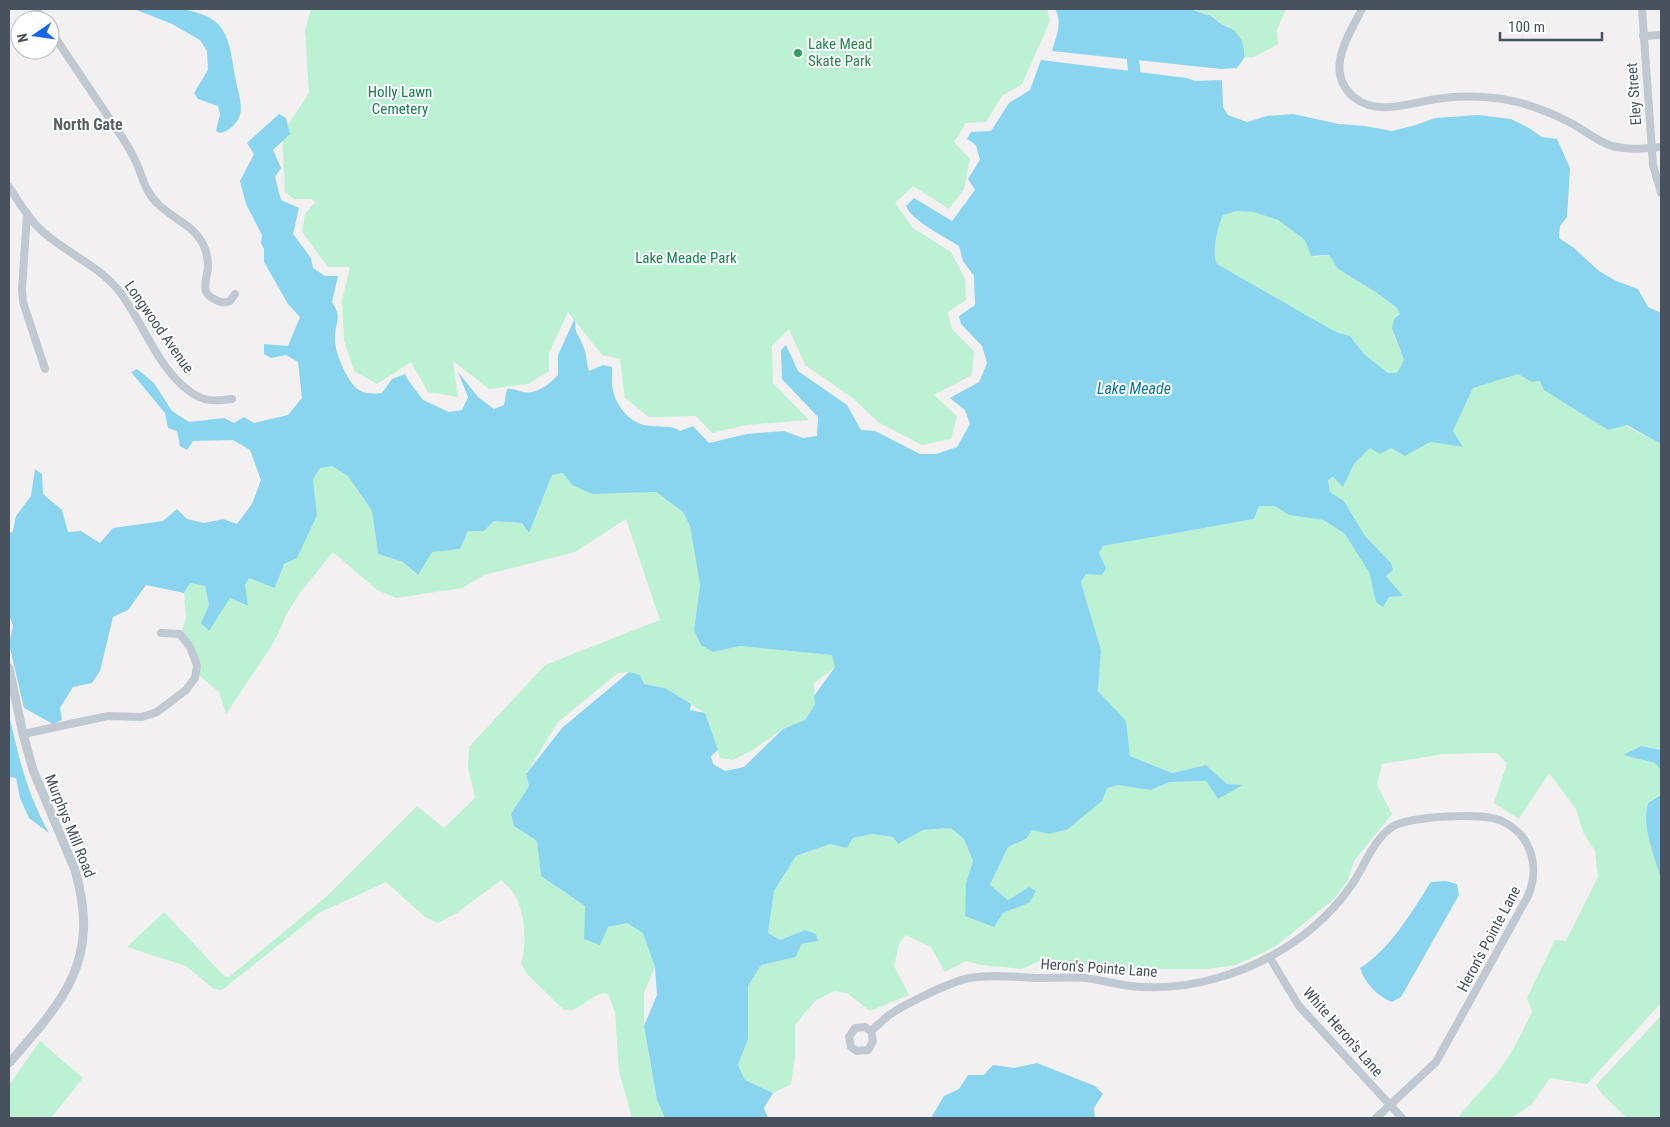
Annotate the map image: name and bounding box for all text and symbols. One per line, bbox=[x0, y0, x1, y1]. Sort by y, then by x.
north arrow bbox=[10, 10, 60, 60]
scale bar bbox=[1500, 10, 1602, 42]
text: 100 m bbox=[1508, 18, 1545, 36]
text: N bbox=[14, 32, 31, 44]
place label: Lake Mead Skate Park bbox=[808, 35, 872, 70]
marker: Lake Mead Skate Park bbox=[792, 47, 804, 59]
street label: Eley Street bbox=[1623, 62, 1645, 126]
park label: Holly Lawn Cemetery bbox=[368, 83, 432, 118]
district label: North Gate bbox=[53, 115, 123, 134]
park label: Lake Meade Park bbox=[635, 249, 737, 267]
street label: Longwood Avenue bbox=[121, 278, 197, 376]
water label: Lake Meade bbox=[1097, 379, 1171, 398]
street label: Murphys Mill Road bbox=[41, 772, 99, 880]
street label: Heron's Pointe Lane bbox=[1454, 883, 1524, 995]
street label: Heron's Pointe Lane bbox=[1040, 955, 1158, 981]
street label: White Heron's Lane bbox=[1299, 984, 1387, 1080]

